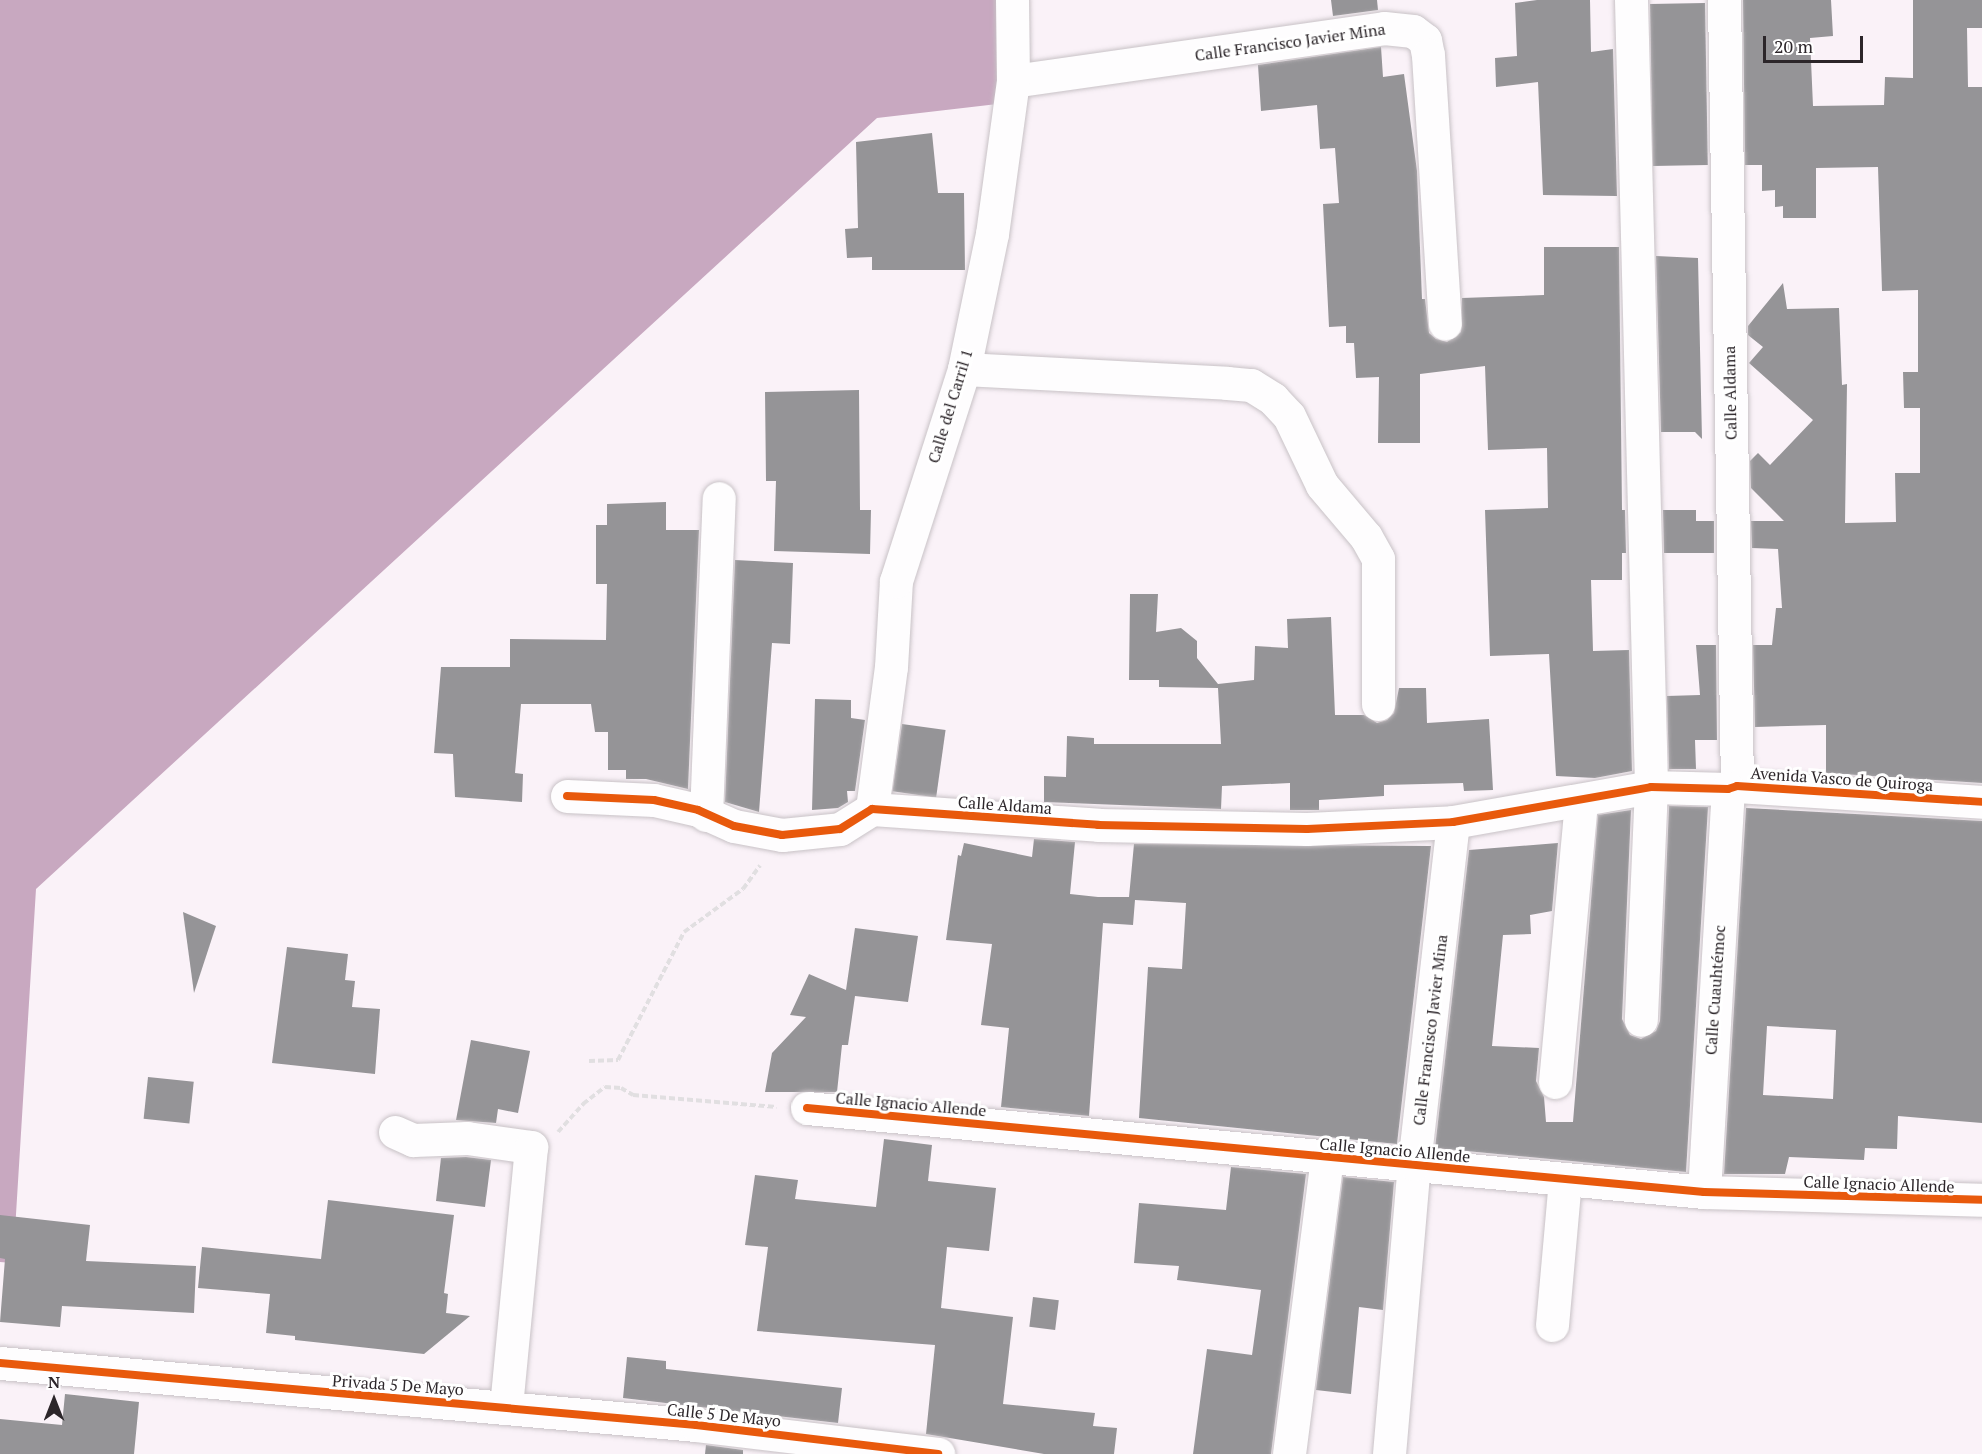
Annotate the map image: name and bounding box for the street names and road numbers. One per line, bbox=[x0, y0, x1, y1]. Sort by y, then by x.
street label: Calle Francisco Javier Mina bbox=[1193, 19, 1387, 65]
street label: Calle Aldama bbox=[1720, 346, 1740, 440]
street label: Calle del Carril 1 bbox=[924, 347, 976, 465]
street label: Avenida Vasco de Quiroga bbox=[1750, 763, 1934, 795]
street label: Calle Aldama bbox=[957, 792, 1053, 818]
street label: Calle Cuauhtémoc bbox=[1701, 924, 1729, 1056]
street label: Calle Francisco Javier Mina bbox=[1409, 933, 1451, 1127]
street label: Calle Ignacio Allende bbox=[835, 1088, 987, 1120]
street label: Calle Ignacio Allende bbox=[1319, 1134, 1471, 1166]
street label: Calle Ignacio Allende bbox=[1803, 1172, 1955, 1196]
street label: Privada 5 De Mayo bbox=[332, 1371, 464, 1399]
street label: Calle 5 De Mayo bbox=[666, 1399, 782, 1431]

